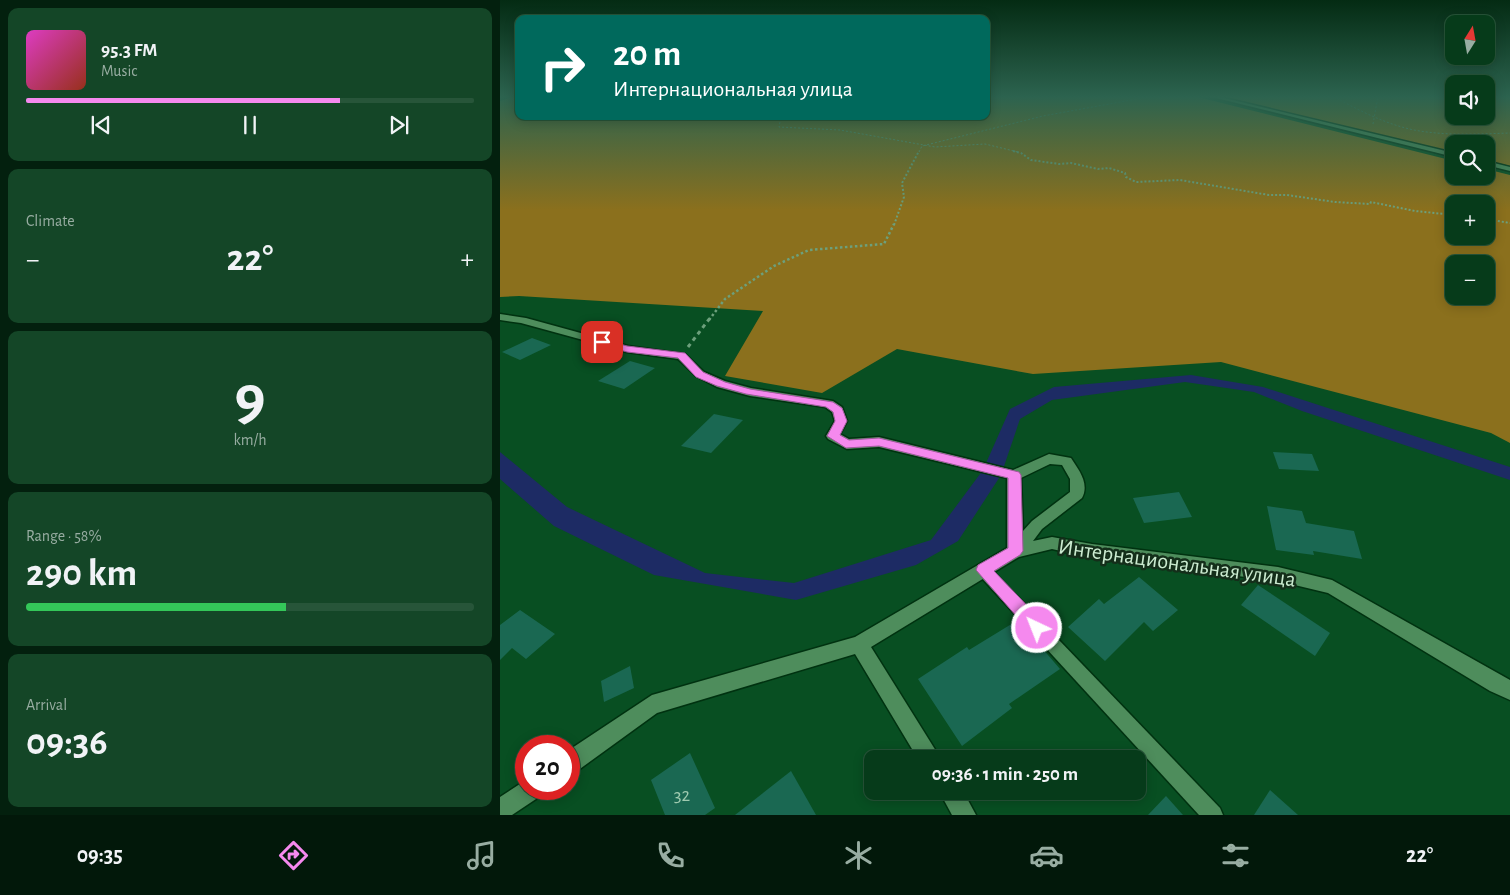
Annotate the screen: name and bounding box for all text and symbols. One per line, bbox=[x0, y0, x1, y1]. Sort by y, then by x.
north arrow bbox=[1445, 15, 1495, 65]
map controls bbox=[1445, 15, 1495, 305]
icon: right bbox=[530, 35, 595, 100]
text: 20 m bbox=[613, 37, 681, 72]
text: 95.3 FM bbox=[101, 41, 157, 60]
text: Music bbox=[101, 63, 137, 79]
button: sound bbox=[1445, 75, 1495, 125]
text: Интернациональная улица bbox=[613, 78, 853, 100]
icon: previous bbox=[87, 111, 115, 139]
icon: pause bbox=[236, 111, 264, 139]
icon: next bbox=[385, 111, 413, 139]
button: search bbox=[1445, 135, 1495, 185]
button: + bbox=[1445, 195, 1495, 245]
text: Climate bbox=[26, 213, 75, 229]
text: 22° bbox=[227, 240, 273, 278]
text: − bbox=[26, 246, 39, 274]
text: + bbox=[461, 246, 474, 274]
button: − bbox=[1445, 255, 1495, 305]
pin bbox=[581, 321, 623, 363]
icon: arrive bbox=[588, 328, 616, 356]
text: 9 bbox=[234, 366, 266, 431]
text: km/h bbox=[233, 432, 267, 448]
text: Range · 58% bbox=[26, 528, 102, 544]
street label: Интернациональная улица bbox=[1057, 535, 1297, 591]
text: 290 km bbox=[26, 555, 137, 593]
position arrow bbox=[1010, 601, 1062, 653]
text: Arrival bbox=[26, 697, 67, 713]
text: 09:36 bbox=[26, 724, 108, 762]
speed limit sign: 20 bbox=[515, 735, 580, 800]
text: 09:36 · 1 min · 250 m bbox=[932, 765, 1078, 784]
house number: 32 bbox=[674, 786, 691, 805]
icon: directions bbox=[276, 838, 311, 873]
icon: music bbox=[464, 838, 499, 873]
icon: phone bbox=[653, 838, 688, 873]
icon: climate bbox=[841, 838, 876, 873]
icon: car bbox=[1029, 838, 1064, 873]
icon: filters bbox=[1218, 838, 1253, 873]
text: 09:35 bbox=[77, 844, 123, 866]
text: 22° bbox=[1406, 844, 1433, 866]

